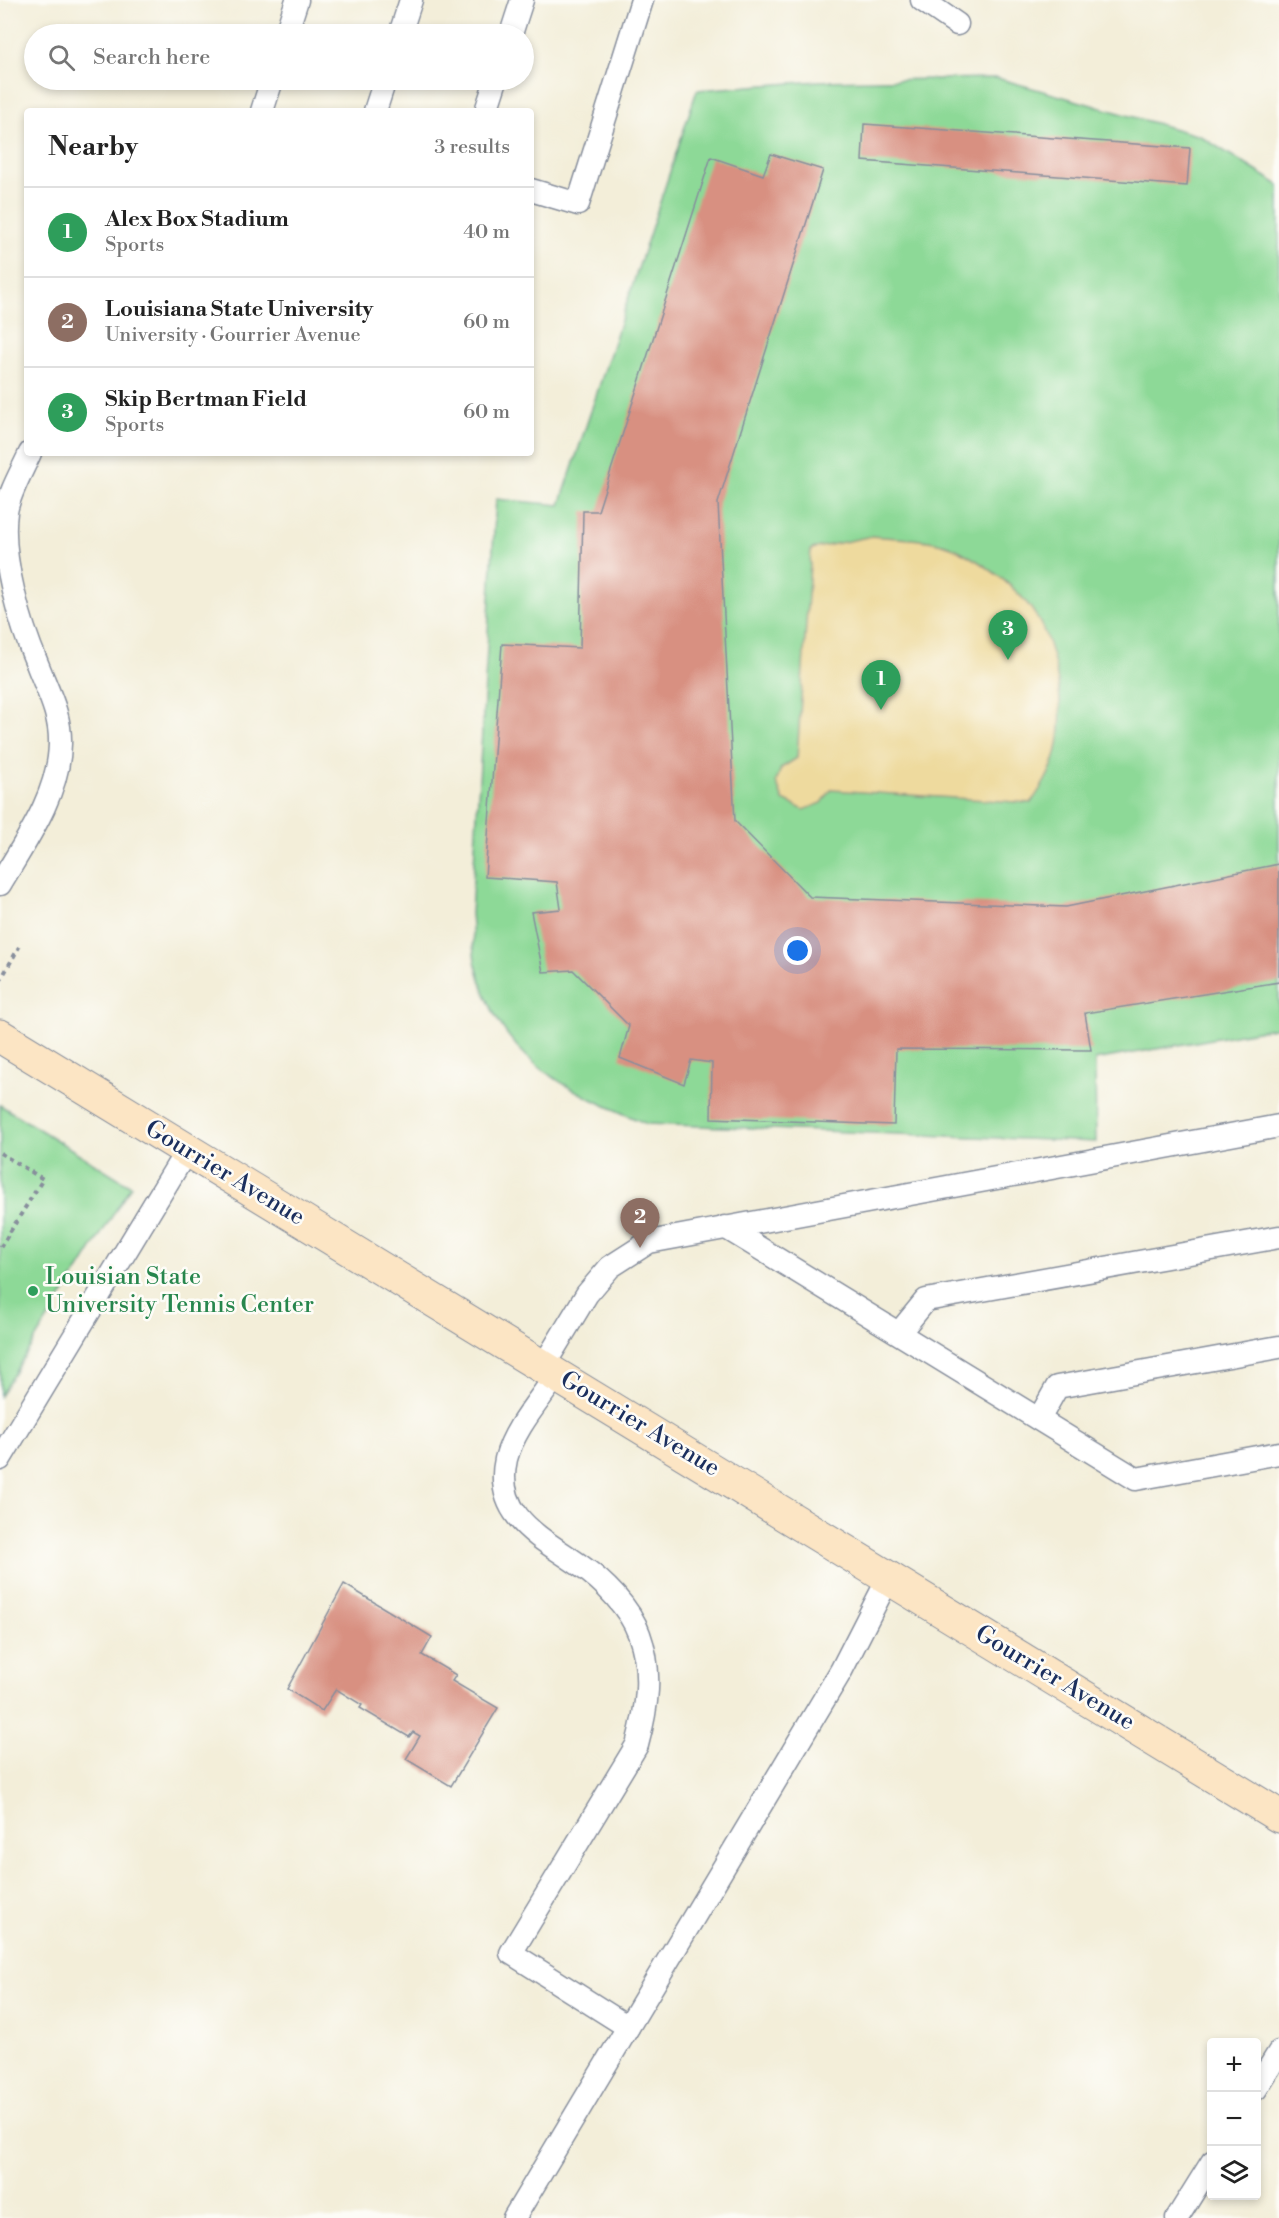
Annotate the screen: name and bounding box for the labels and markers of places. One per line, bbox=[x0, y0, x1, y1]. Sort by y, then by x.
pin: 3 bbox=[988, 610, 1028, 660]
pin: 1 bbox=[862, 660, 900, 710]
pin: 2 bbox=[620, 1198, 660, 1248]
place label: Louisian State University Tennis Center bbox=[45, 1262, 314, 1320]
marker: Louisian State University Tennis Center bbox=[26, 1284, 40, 1298]

